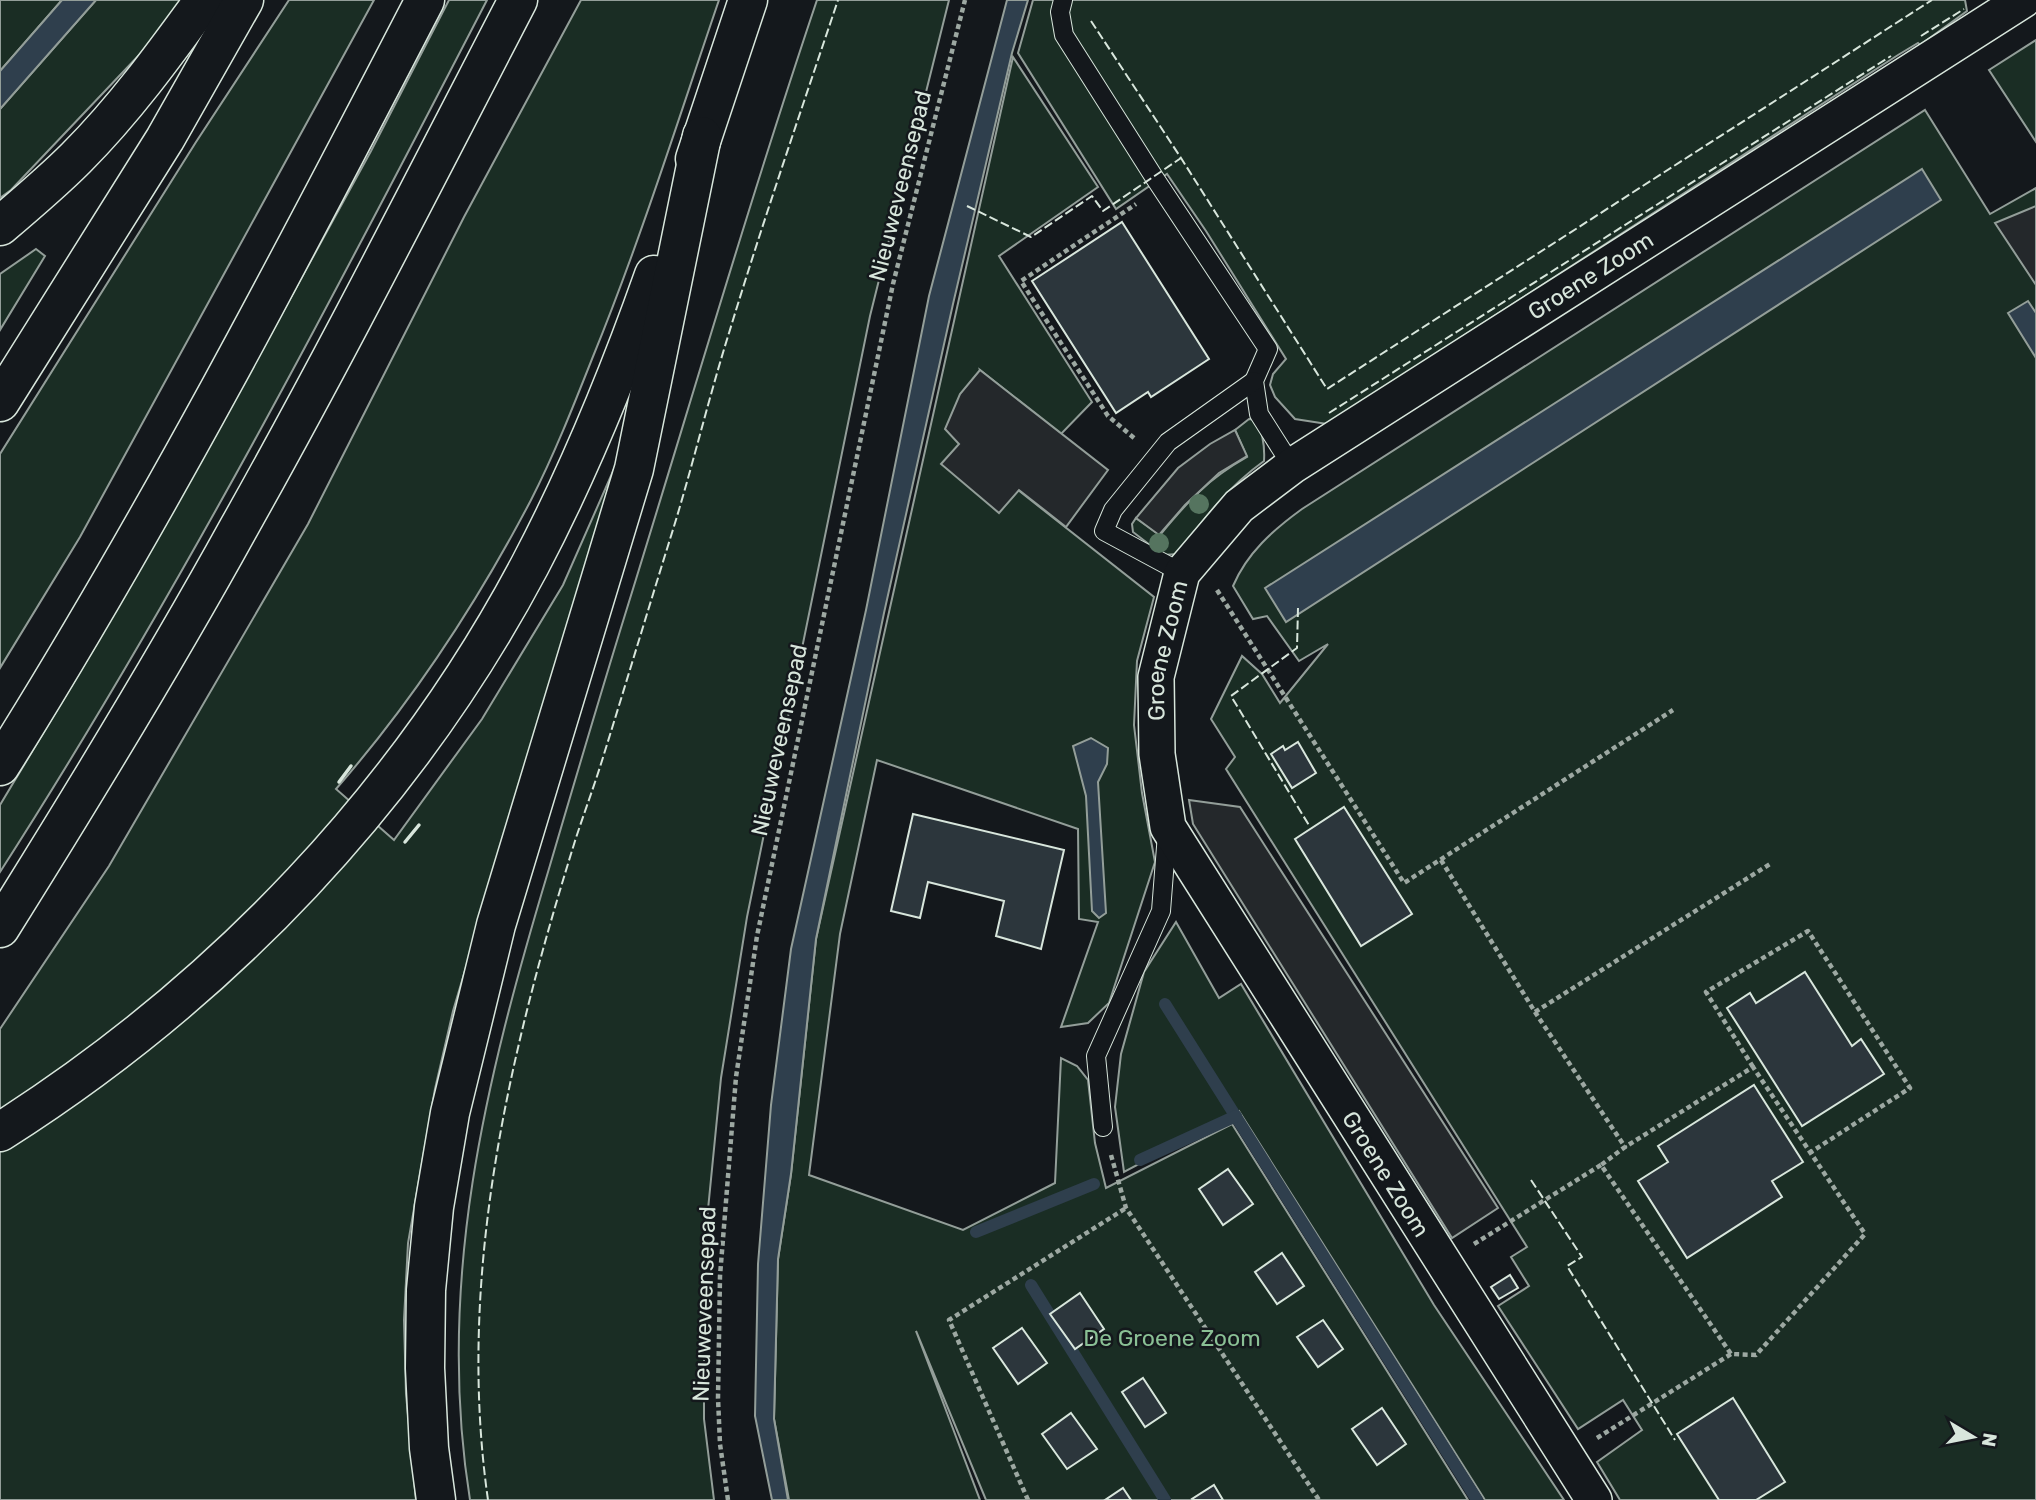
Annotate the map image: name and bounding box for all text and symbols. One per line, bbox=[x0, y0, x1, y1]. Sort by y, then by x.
street label: Nieuweveensepad bbox=[863, 88, 937, 284]
street label: Groene Zoom bbox=[1523, 225, 1658, 326]
street label: Groene Zoom bbox=[1142, 577, 1194, 721]
street label: Nieuweveensepad bbox=[745, 641, 813, 839]
street label: Groene Zoom bbox=[1336, 1106, 1436, 1242]
street label: Nieuweveensepad bbox=[687, 1206, 721, 1402]
park label: De Groene Zoom bbox=[1083, 1324, 1261, 1352]
north arrow bbox=[1938, 1402, 2008, 1472]
text: N bbox=[1977, 1431, 2002, 1449]

